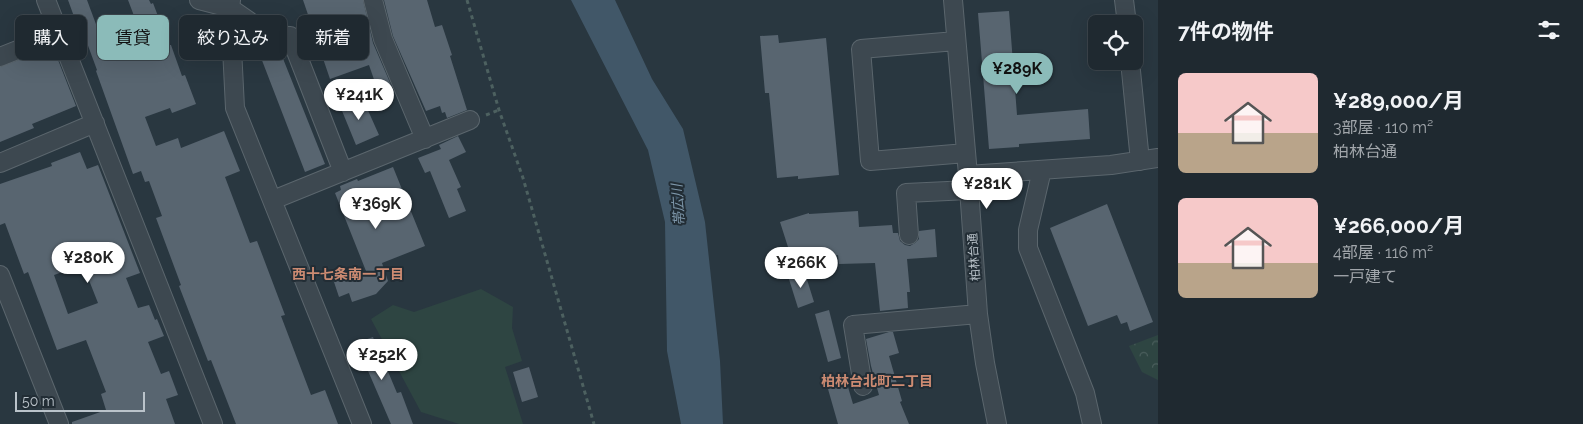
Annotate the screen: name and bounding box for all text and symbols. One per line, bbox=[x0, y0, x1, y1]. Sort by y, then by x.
chip: 購入 bbox=[15, 15, 87, 60]
chip: 賃貸 bbox=[97, 15, 169, 60]
chip: 絞り込み bbox=[179, 15, 287, 60]
chip: 新着 bbox=[297, 15, 369, 60]
map controls bbox=[1088, 15, 1143, 70]
button: locate bbox=[1088, 15, 1143, 70]
icon: filters bbox=[1535, 16, 1563, 44]
text: 7件の物件 bbox=[1178, 19, 1274, 44]
pin: ¥289K bbox=[982, 52, 1052, 95]
text: ¥289K bbox=[992, 59, 1042, 78]
pin: ¥241K bbox=[324, 78, 394, 121]
text: ¥241K bbox=[335, 85, 383, 104]
text: ¥289,000/月 bbox=[1333, 88, 1464, 113]
icon: home bbox=[1218, 93, 1278, 153]
text: 3部屋 · 110 m² bbox=[1333, 118, 1433, 137]
text: 柏林台通 bbox=[1333, 142, 1397, 161]
pin: ¥281K bbox=[952, 168, 1022, 210]
text: ¥281K bbox=[963, 174, 1011, 193]
water label: 帯広川 bbox=[668, 181, 687, 227]
pin: ¥369K bbox=[341, 188, 411, 230]
text: ¥369K bbox=[351, 194, 401, 213]
text: ¥266,000/月 bbox=[1333, 213, 1464, 238]
icon: home bbox=[1218, 218, 1278, 278]
street label: 柏林台通 bbox=[965, 233, 983, 281]
pin: ¥280K bbox=[53, 242, 123, 284]
text: 4部屋 · 116 m² bbox=[1333, 243, 1433, 262]
pin: ¥266K bbox=[766, 246, 836, 289]
text: ¥280K bbox=[63, 248, 113, 267]
text: ¥266K bbox=[776, 253, 826, 272]
district label: 西十七条南一丁目 bbox=[292, 266, 404, 282]
text: 一戸建て bbox=[1333, 267, 1397, 286]
pin: ¥252K bbox=[347, 338, 417, 381]
text: ¥252K bbox=[357, 345, 407, 364]
district label: 柏林台北町二丁目 bbox=[821, 373, 933, 389]
scale bar bbox=[15, 389, 145, 412]
text: 50 m bbox=[22, 393, 55, 409]

